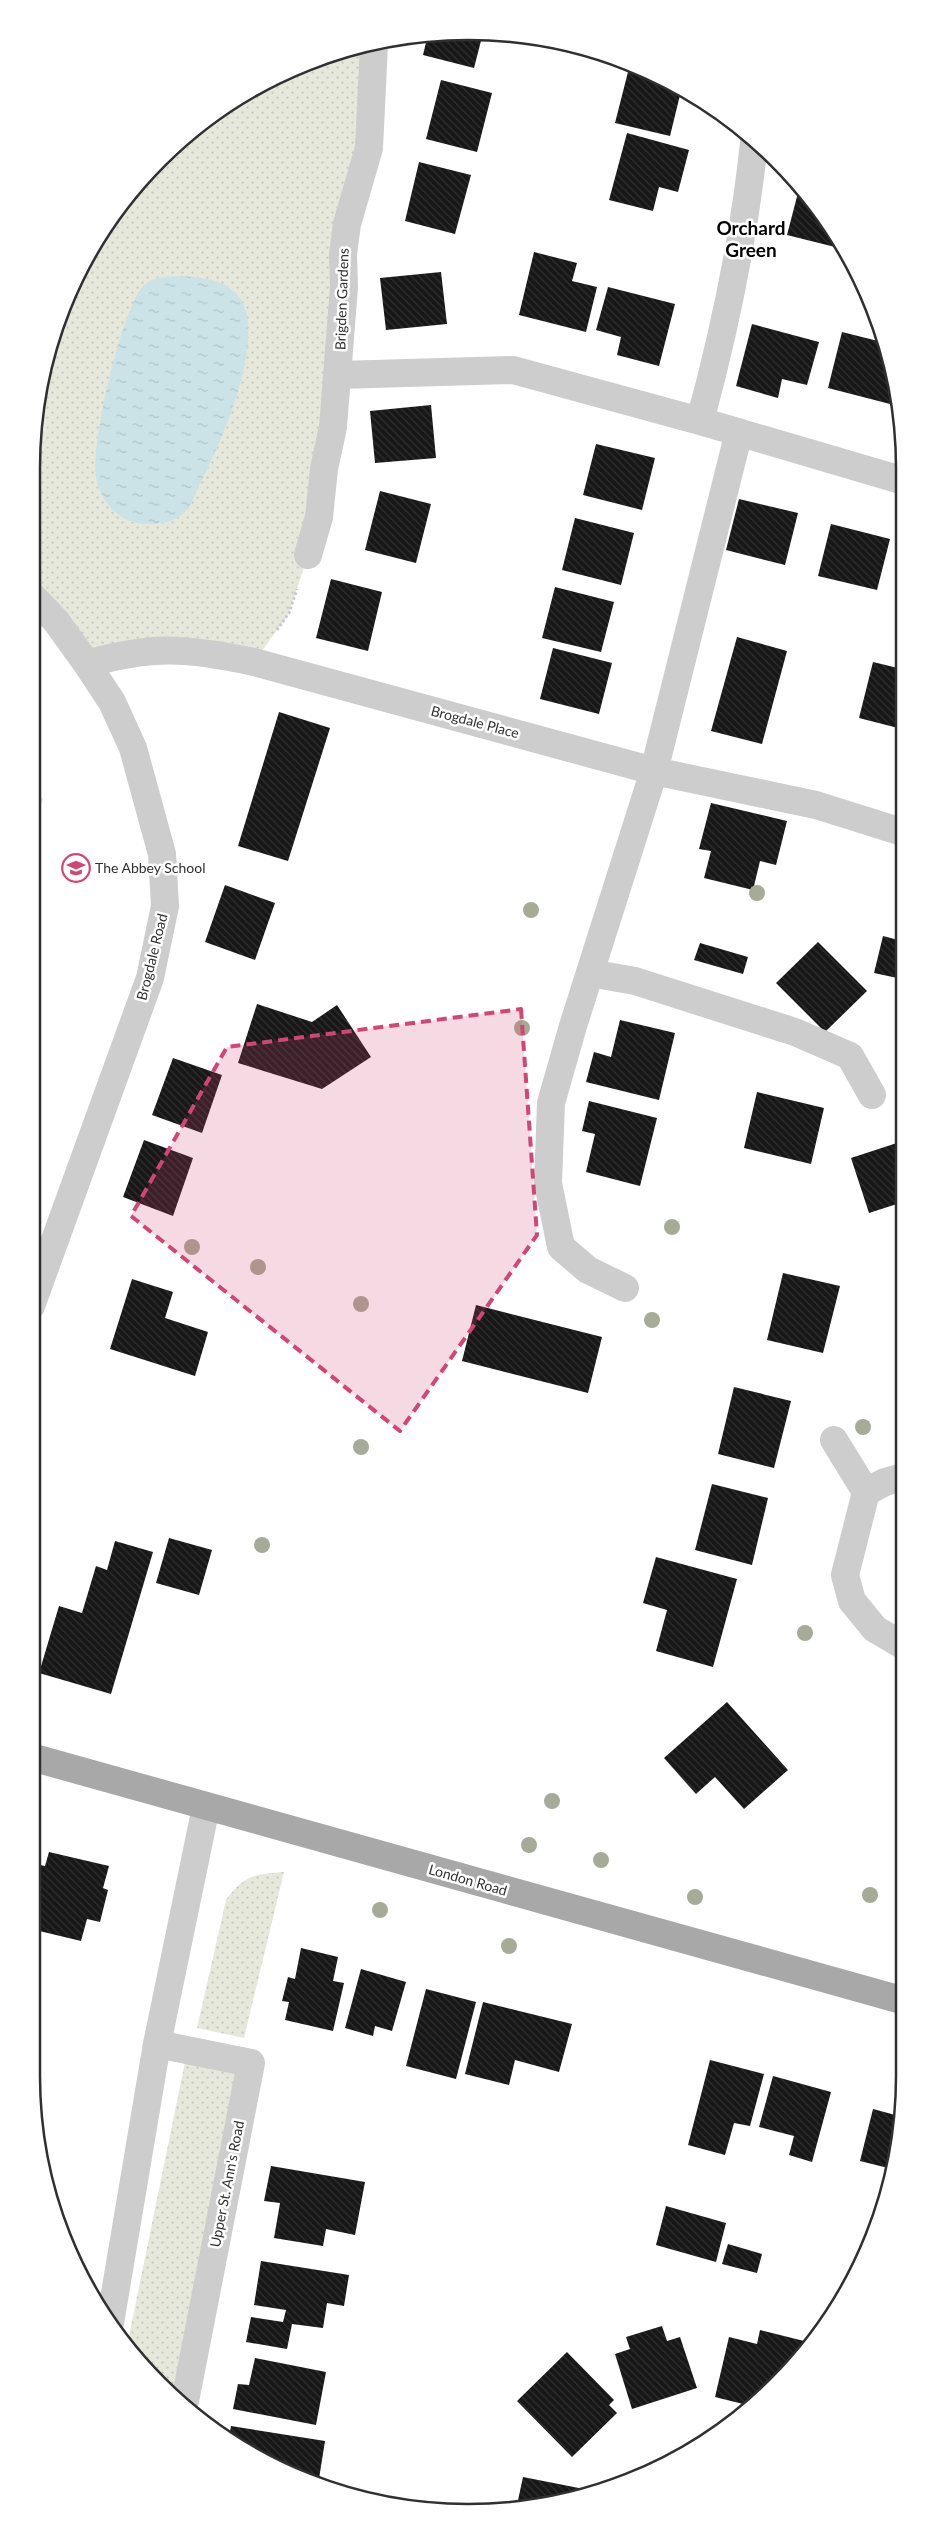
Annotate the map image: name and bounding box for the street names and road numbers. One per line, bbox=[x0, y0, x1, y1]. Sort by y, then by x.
street label: Brigden Gardens bbox=[331, 248, 352, 350]
street label: Brogdale Place bbox=[429, 702, 521, 741]
street label: Brogdale Road bbox=[133, 912, 171, 1002]
street label: London Road bbox=[427, 1860, 509, 1899]
street label: Upper St. Ann's Road bbox=[206, 2119, 247, 2249]

